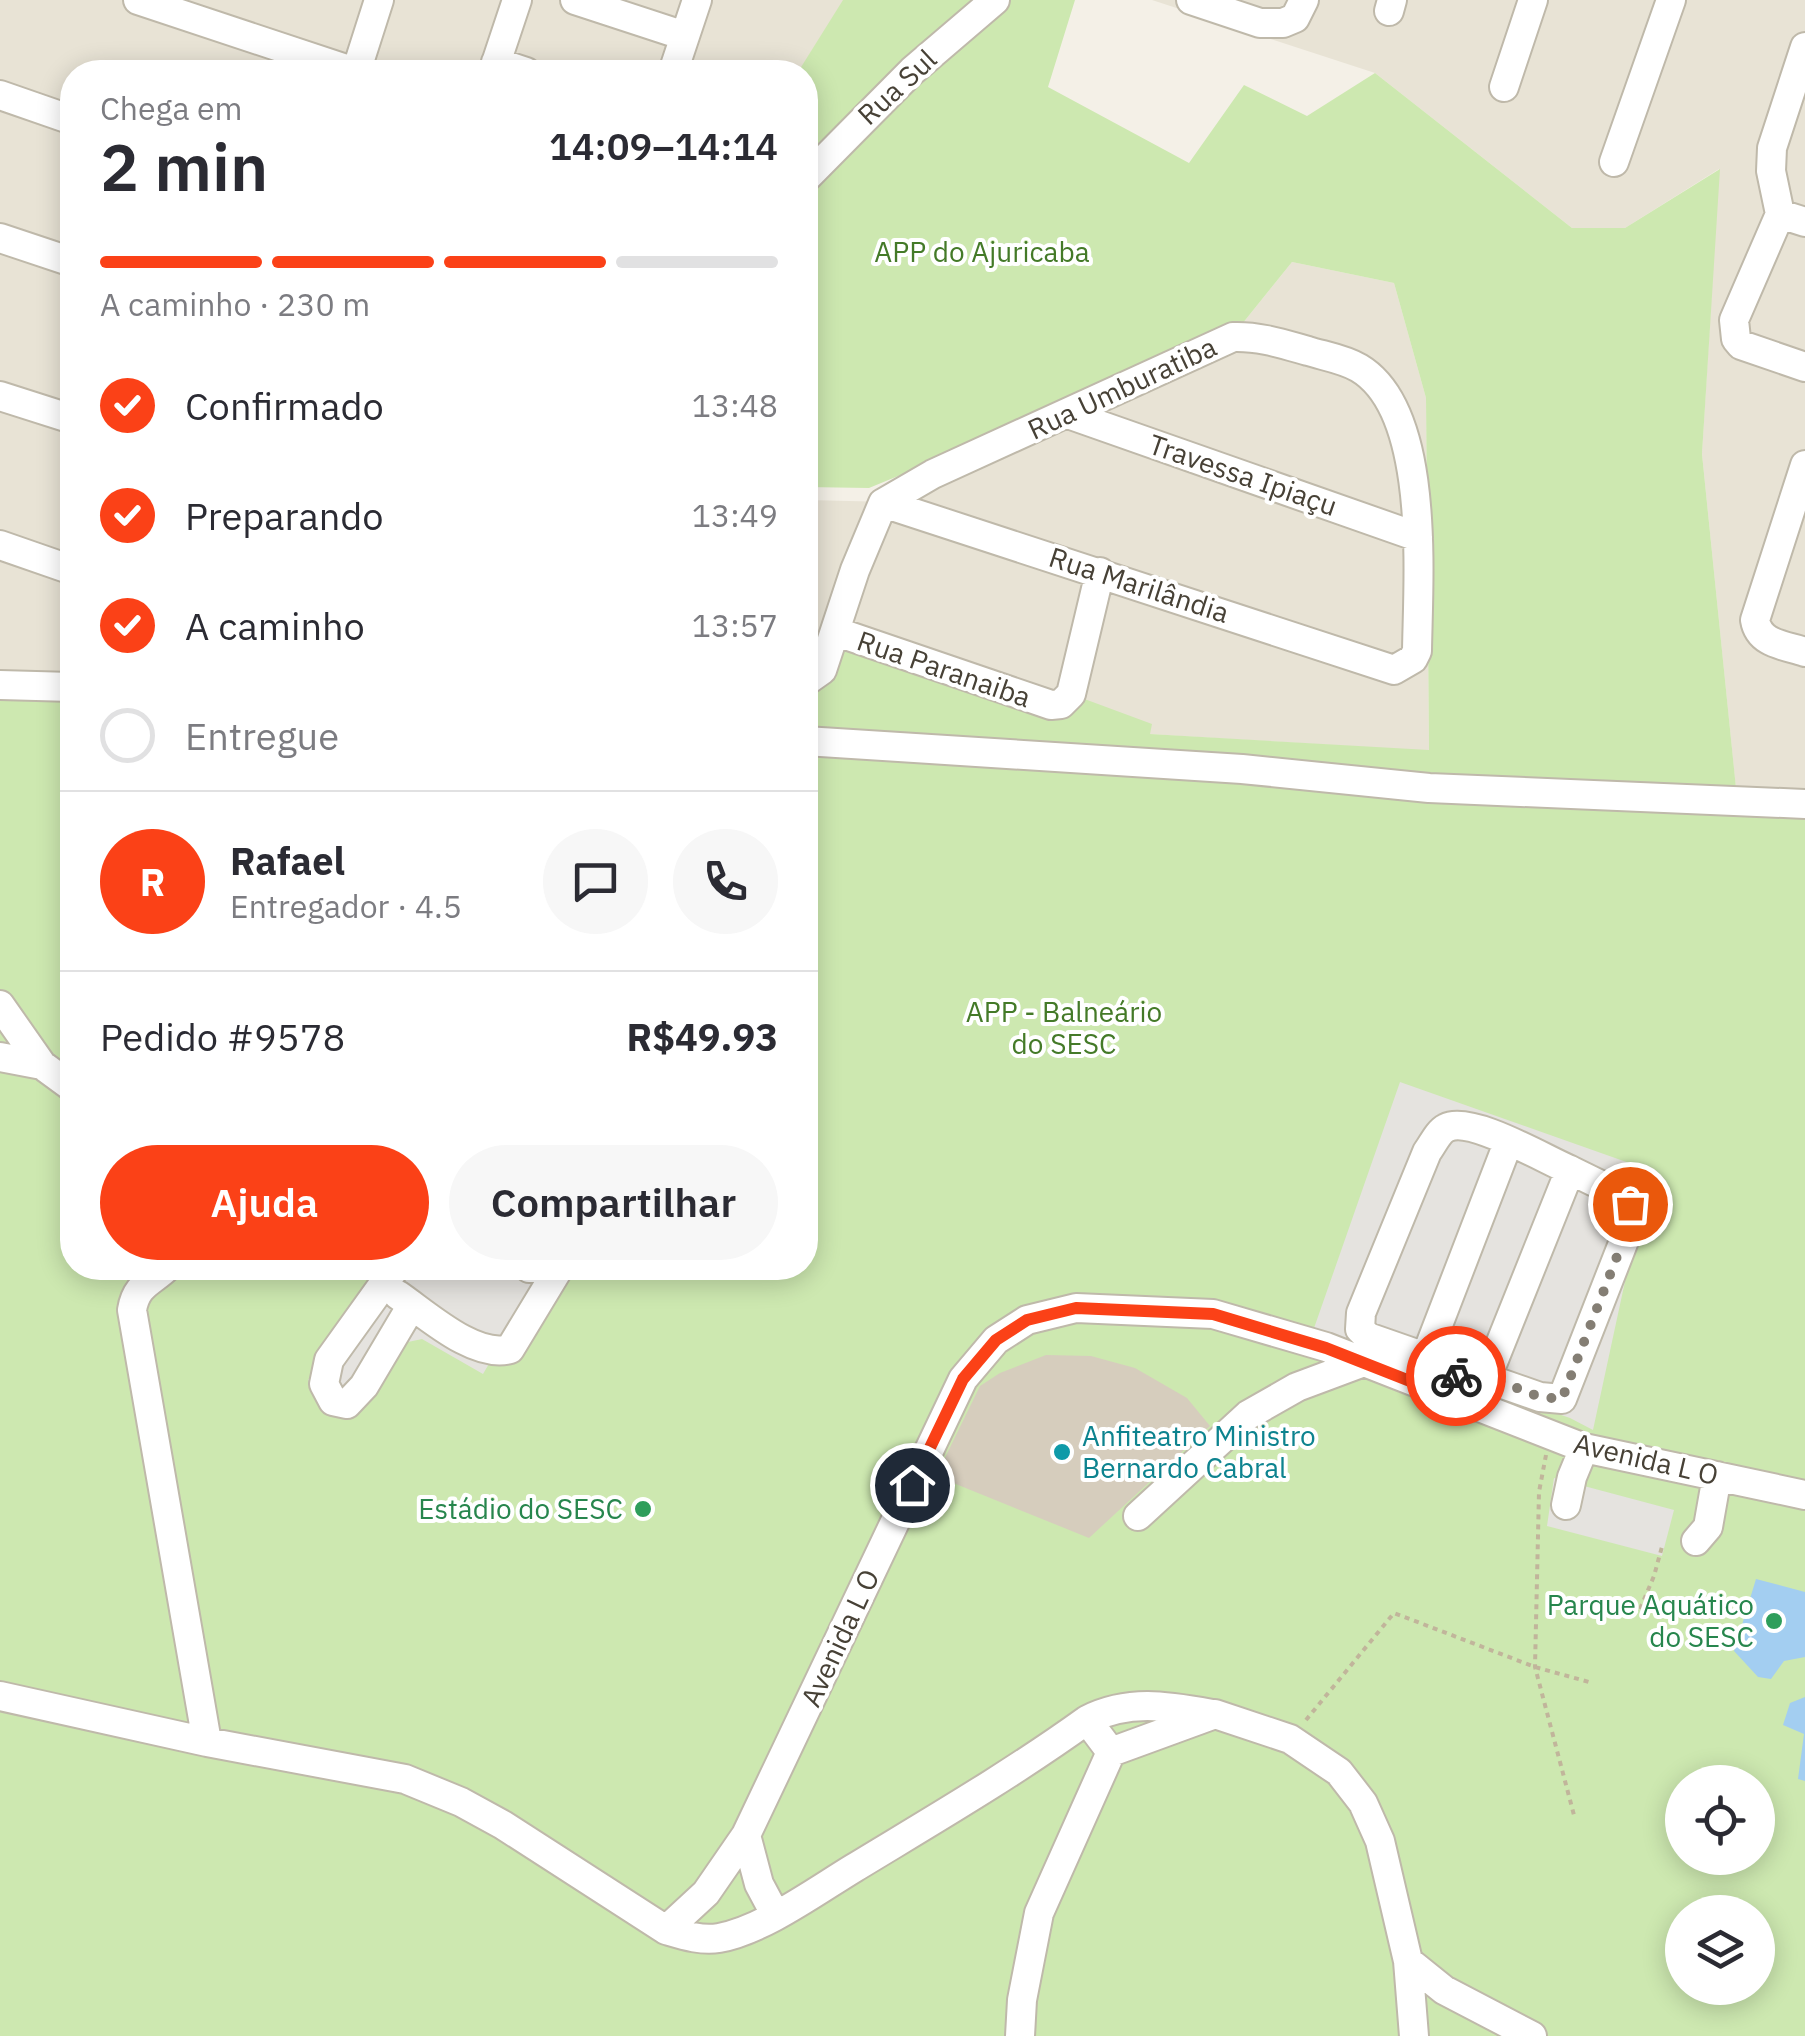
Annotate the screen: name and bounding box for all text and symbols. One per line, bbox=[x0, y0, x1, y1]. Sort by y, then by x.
street label: Rua Sul bbox=[849, 41, 944, 133]
text: Chega em bbox=[100, 87, 243, 129]
text: 14:09–14:14 bbox=[549, 121, 778, 170]
text: 2 min bbox=[100, 124, 268, 209]
park label: APP do Ajuricaba bbox=[874, 233, 1090, 270]
text: A caminho · 230 m bbox=[100, 283, 370, 325]
street label: Rua Umburatiba bbox=[1021, 328, 1222, 447]
icon: check bbox=[100, 378, 155, 433]
text: Confirmado bbox=[185, 381, 384, 430]
text: 13:48 bbox=[692, 384, 778, 426]
street label: Travessa Ipiaçu bbox=[1144, 425, 1342, 524]
icon: check bbox=[100, 488, 155, 543]
text: Preparando bbox=[185, 491, 384, 540]
text: 13:49 bbox=[692, 494, 778, 536]
street label: Rua Marilândia bbox=[1045, 538, 1234, 631]
icon: check bbox=[100, 598, 155, 653]
text: A caminho bbox=[185, 601, 365, 650]
text: 13:57 bbox=[692, 604, 778, 646]
street label: Rua Paranaiba bbox=[852, 622, 1036, 716]
text: Entregue bbox=[185, 711, 339, 760]
button: chat bbox=[543, 829, 648, 934]
button: phone bbox=[673, 829, 778, 934]
text: Rafael bbox=[230, 836, 345, 885]
text: R bbox=[140, 857, 165, 906]
text: Entregador · 4.5 bbox=[230, 885, 462, 927]
park label: APP - Balneário do SESC bbox=[966, 993, 1162, 1062]
text: Pedido #9578 bbox=[100, 1012, 345, 1061]
text: R$49.93 bbox=[627, 1012, 778, 1061]
button: Ajuda bbox=[100, 1145, 429, 1260]
button: Compartilhar bbox=[449, 1145, 778, 1260]
pin bbox=[1588, 1162, 1673, 1247]
icon: bag bbox=[1603, 1177, 1658, 1232]
courier bbox=[1406, 1326, 1506, 1426]
icon: bike bbox=[1429, 1349, 1484, 1404]
place label: Anfiteatro Ministro Bernardo Cabral bbox=[1082, 1417, 1316, 1486]
street label: Avenida L O bbox=[1570, 1424, 1722, 1493]
marker: Anfiteatro Ministro Bernardo Cabral bbox=[1051, 1441, 1073, 1463]
pin bbox=[870, 1443, 955, 1528]
icon: home bbox=[885, 1458, 940, 1513]
place label: Estádio do SESC bbox=[418, 1490, 623, 1527]
marker: Estádio do SESC bbox=[632, 1498, 654, 1520]
street label: Avenida L O bbox=[792, 1563, 887, 1712]
place label: Parque Aquático do SESC bbox=[1547, 1586, 1754, 1655]
marker: Parque Aquático do SESC bbox=[1763, 1610, 1785, 1632]
map controls bbox=[1665, 1765, 1775, 2005]
button: locate bbox=[1665, 1765, 1775, 1875]
button: layers bbox=[1665, 1895, 1775, 2005]

